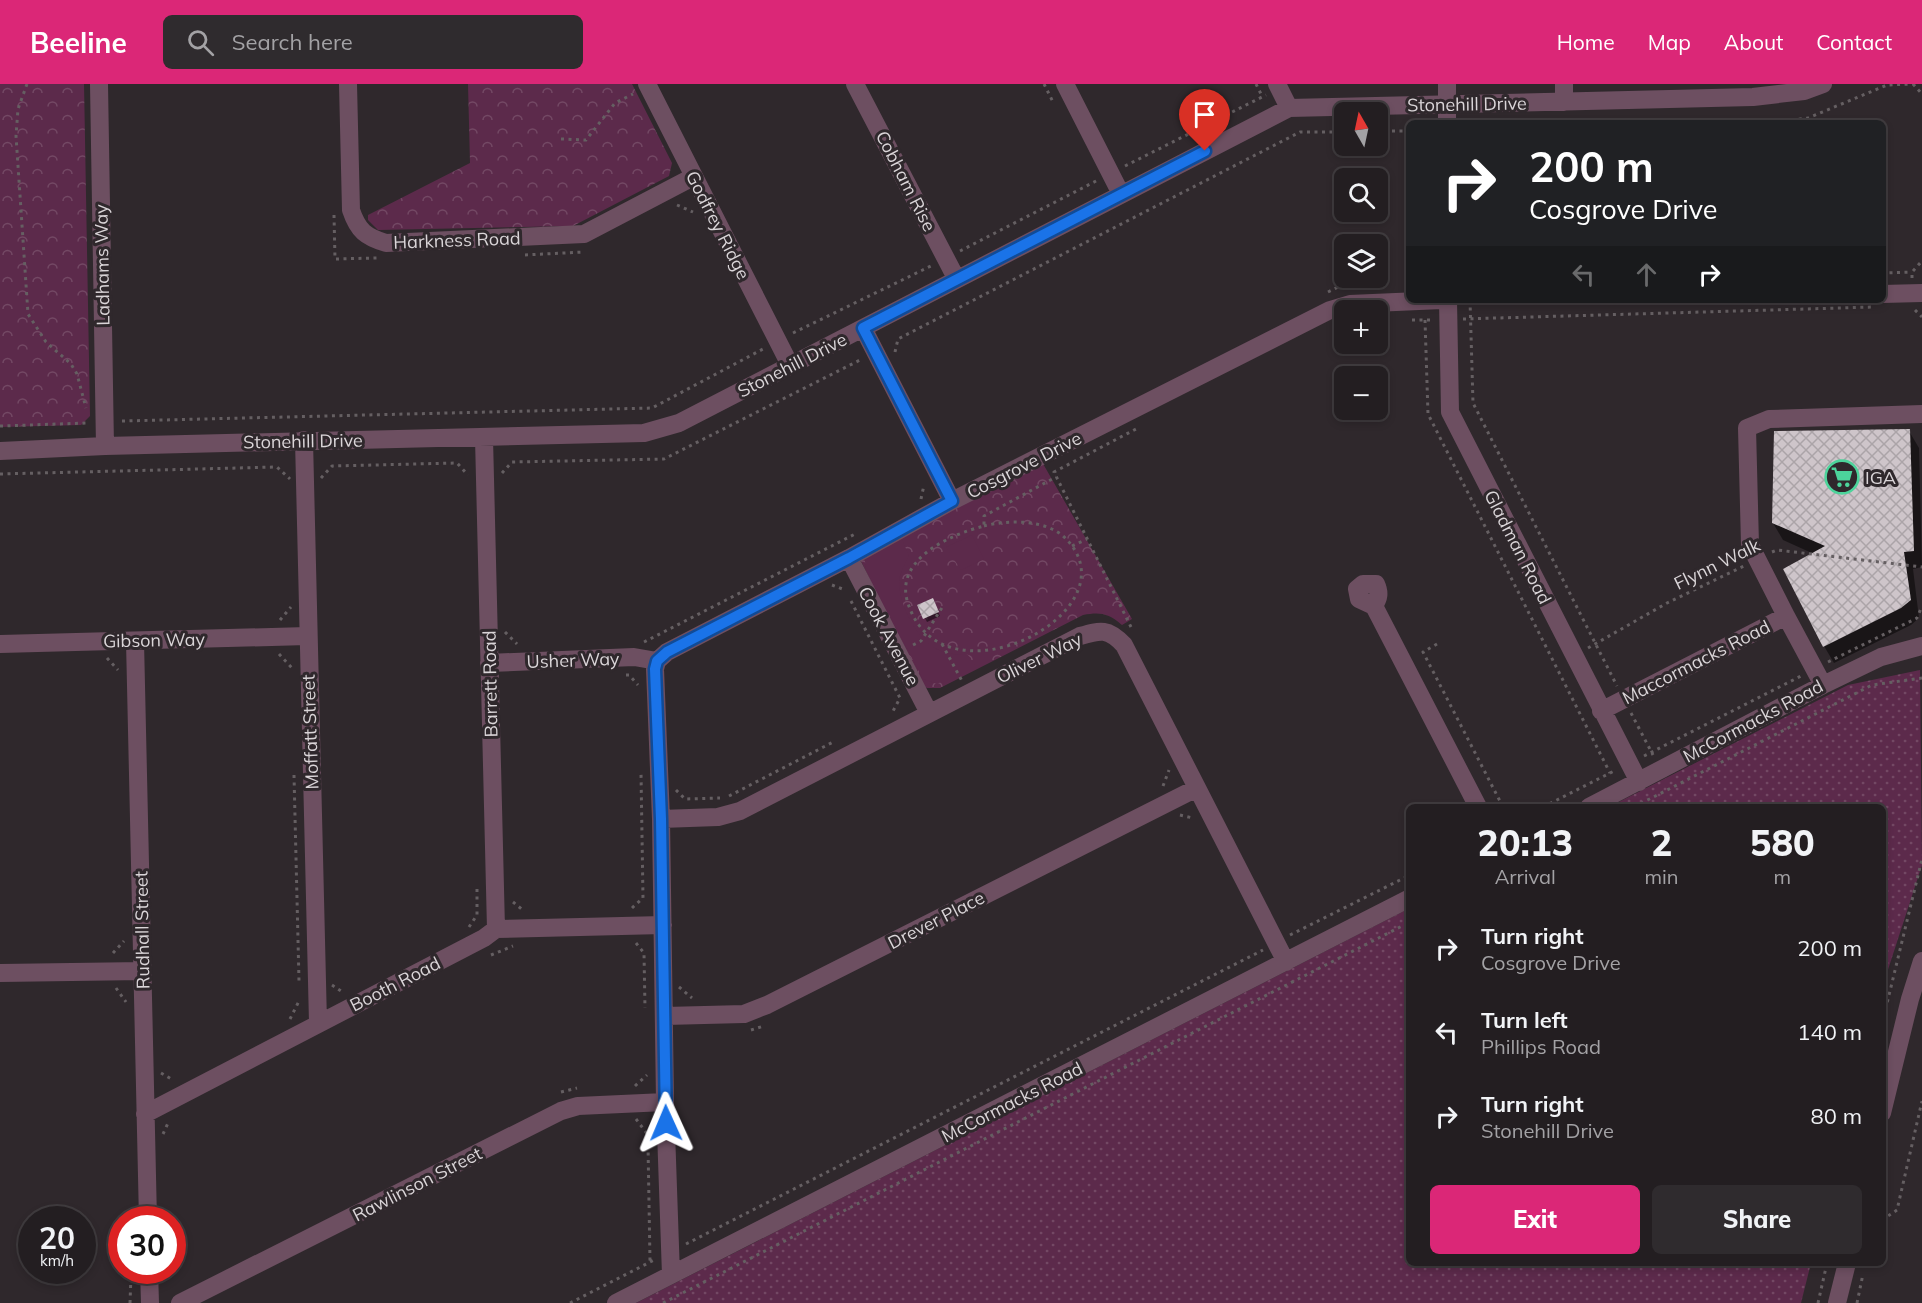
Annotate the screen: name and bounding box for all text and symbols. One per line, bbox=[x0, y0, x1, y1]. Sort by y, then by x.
search box bbox=[163, 15, 583, 69]
text: Beeline bbox=[30, 25, 127, 60]
icon: search bbox=[184, 26, 217, 59]
text: Search here bbox=[232, 28, 353, 56]
text: Home bbox=[1557, 29, 1615, 55]
text: Map bbox=[1648, 29, 1691, 55]
text: About bbox=[1724, 29, 1783, 55]
text: Contact bbox=[1816, 29, 1892, 55]
pin bbox=[1179, 89, 1230, 151]
street label: Stonehill Drive bbox=[1407, 91, 1527, 117]
icon: arrive bbox=[1188, 98, 1221, 131]
north arrow bbox=[1334, 102, 1388, 156]
map controls bbox=[1334, 102, 1388, 420]
street label: Cobham Rise bbox=[871, 127, 941, 235]
text: 200 m bbox=[1529, 140, 1654, 193]
icon: right bbox=[1430, 144, 1508, 222]
street label: Godfrey Ridge bbox=[681, 167, 755, 283]
button: search bbox=[1334, 168, 1388, 222]
text: Cosgrove Drive bbox=[1529, 192, 1718, 226]
street label: Ladhams Way bbox=[89, 204, 115, 326]
street label: Harkness Road bbox=[393, 226, 521, 254]
button: layers bbox=[1334, 234, 1388, 288]
icon: left bbox=[1567, 258, 1600, 291]
icon: ahead bbox=[1630, 258, 1663, 291]
icon: right bbox=[1693, 258, 1726, 291]
button: + bbox=[1334, 300, 1388, 354]
street label: Stonehill Drive bbox=[733, 328, 851, 402]
button: − bbox=[1334, 366, 1388, 420]
street label: Cosgrove Drive bbox=[963, 426, 1085, 504]
street label: Stonehill Drive bbox=[243, 428, 363, 454]
supermarket icon: IGA bbox=[1824, 459, 1860, 495]
place label: IGA bbox=[1865, 466, 1896, 489]
street label: Gladman Road bbox=[1479, 486, 1557, 608]
street label: Flynn Walk bbox=[1670, 533, 1765, 595]
street label: Cook Avenue bbox=[853, 583, 925, 689]
street label: Maccormacks Road bbox=[1618, 615, 1774, 709]
street label: Oliver Way bbox=[993, 627, 1086, 689]
street label: Gibson Way bbox=[103, 628, 206, 652]
street label: Barrett Road bbox=[478, 630, 502, 738]
street label: Usher Way bbox=[526, 647, 620, 673]
street label: Moffatt Street bbox=[296, 674, 324, 790]
street label: McCormacks Road bbox=[1679, 674, 1827, 768]
text: 20:13 bbox=[1477, 820, 1573, 865]
text: 2 bbox=[1651, 820, 1672, 865]
text: 580 bbox=[1750, 820, 1815, 865]
text: Arrival bbox=[1495, 864, 1556, 889]
text: min bbox=[1644, 864, 1679, 889]
text: m bbox=[1773, 864, 1791, 889]
street label: Rudhall Street bbox=[129, 871, 155, 989]
street label: Drever Place bbox=[884, 886, 988, 954]
text: Turn right bbox=[1481, 922, 1584, 950]
icon: right bbox=[1430, 932, 1463, 965]
text: 200 m bbox=[1797, 934, 1862, 962]
text: Cosgrove Drive bbox=[1481, 950, 1621, 975]
street label: Booth Road bbox=[346, 951, 444, 1017]
text: Turn left bbox=[1481, 1006, 1568, 1034]
icon: left bbox=[1430, 1016, 1463, 1049]
text: 140 m bbox=[1797, 1018, 1862, 1046]
text: Phillips Road bbox=[1481, 1034, 1601, 1059]
street label: McCormacks Road bbox=[938, 1057, 1086, 1147]
text: Turn right bbox=[1481, 1090, 1584, 1118]
position arrow bbox=[634, 1091, 698, 1155]
icon: right bbox=[1430, 1100, 1463, 1133]
text: 80 m bbox=[1811, 1102, 1862, 1130]
text: Stonehill Drive bbox=[1481, 1118, 1614, 1143]
street label: Rawlinson Street bbox=[348, 1141, 486, 1227]
button: Exit bbox=[1430, 1185, 1640, 1254]
button: Share bbox=[1652, 1185, 1862, 1254]
speed limit sign: 30 bbox=[108, 1206, 186, 1284]
text: 20 bbox=[39, 1219, 75, 1257]
text: km/h bbox=[40, 1251, 74, 1270]

